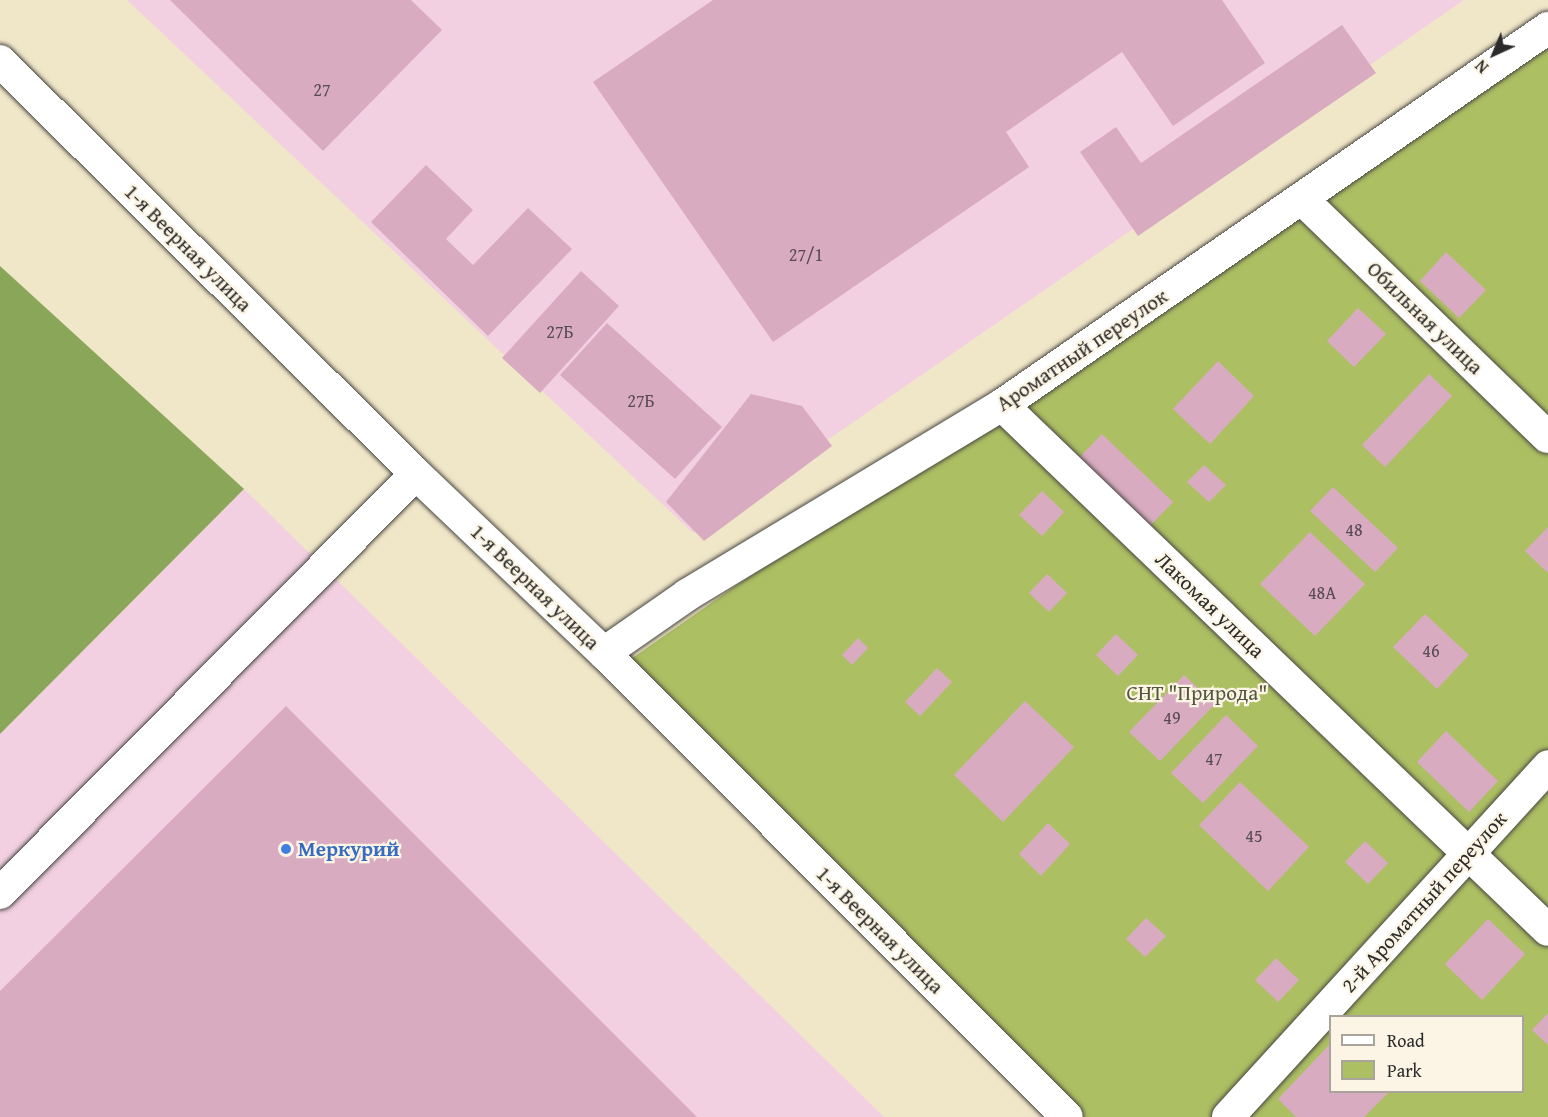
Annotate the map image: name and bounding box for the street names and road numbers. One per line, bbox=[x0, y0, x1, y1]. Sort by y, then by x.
street label: 1-я Веерная улица bbox=[119, 179, 257, 317]
street label: Обильная улица bbox=[1362, 256, 1488, 380]
street label: Ароматный переулок bbox=[992, 283, 1172, 417]
street label: 1-я Веерная улица bbox=[465, 519, 605, 655]
street label: Лакомая улица bbox=[1150, 547, 1270, 663]
street label: 2-й Ароматный переулок bbox=[1336, 806, 1512, 998]
street label: 1-я Веерная улица bbox=[811, 861, 949, 999]

